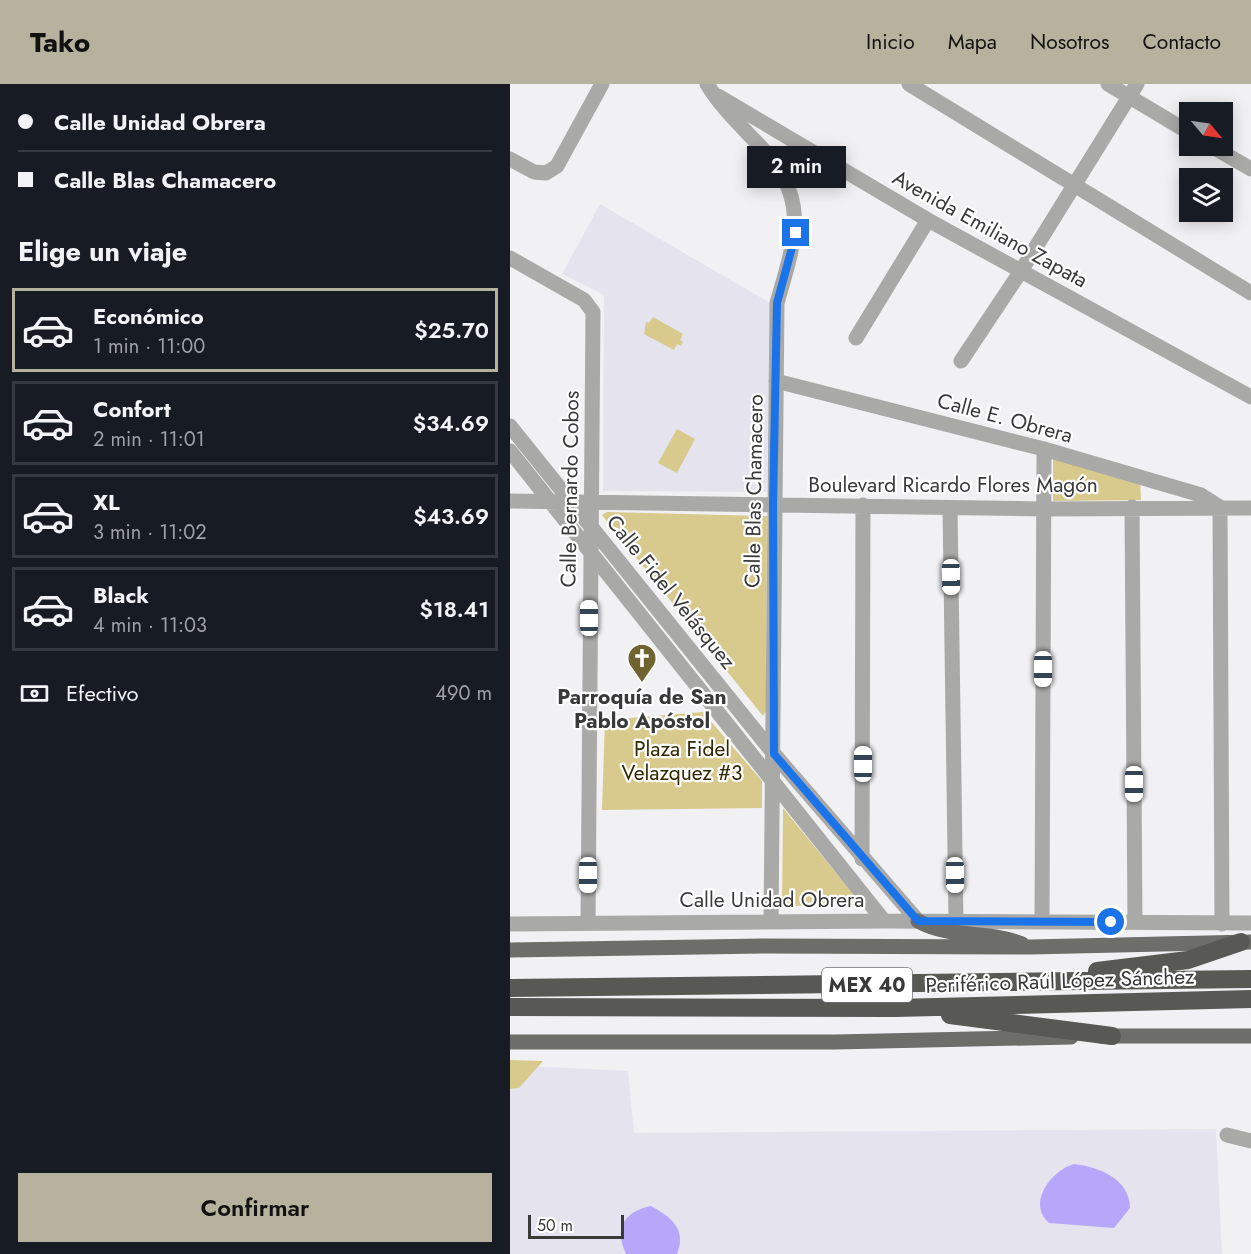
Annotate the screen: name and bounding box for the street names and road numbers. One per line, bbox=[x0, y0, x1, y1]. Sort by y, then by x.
street label: Avenida Emiliano Zapata bbox=[887, 163, 1093, 295]
street label: Calle E. Obrera bbox=[934, 386, 1076, 450]
street label: Calle Bernardo Cobos bbox=[553, 390, 587, 588]
street label: Calle Blas Chamacero bbox=[737, 394, 771, 588]
street label: Boulevard Ricardo Flores Magón bbox=[808, 470, 1098, 500]
street label: Calle Fidel Velásquez bbox=[599, 508, 743, 676]
street label: Calle Unidad Obrera bbox=[680, 885, 864, 915]
street label: Periférico Raúl López Sánchez bbox=[925, 961, 1195, 1001]
road number: MEX 40 bbox=[822, 968, 912, 1002]

